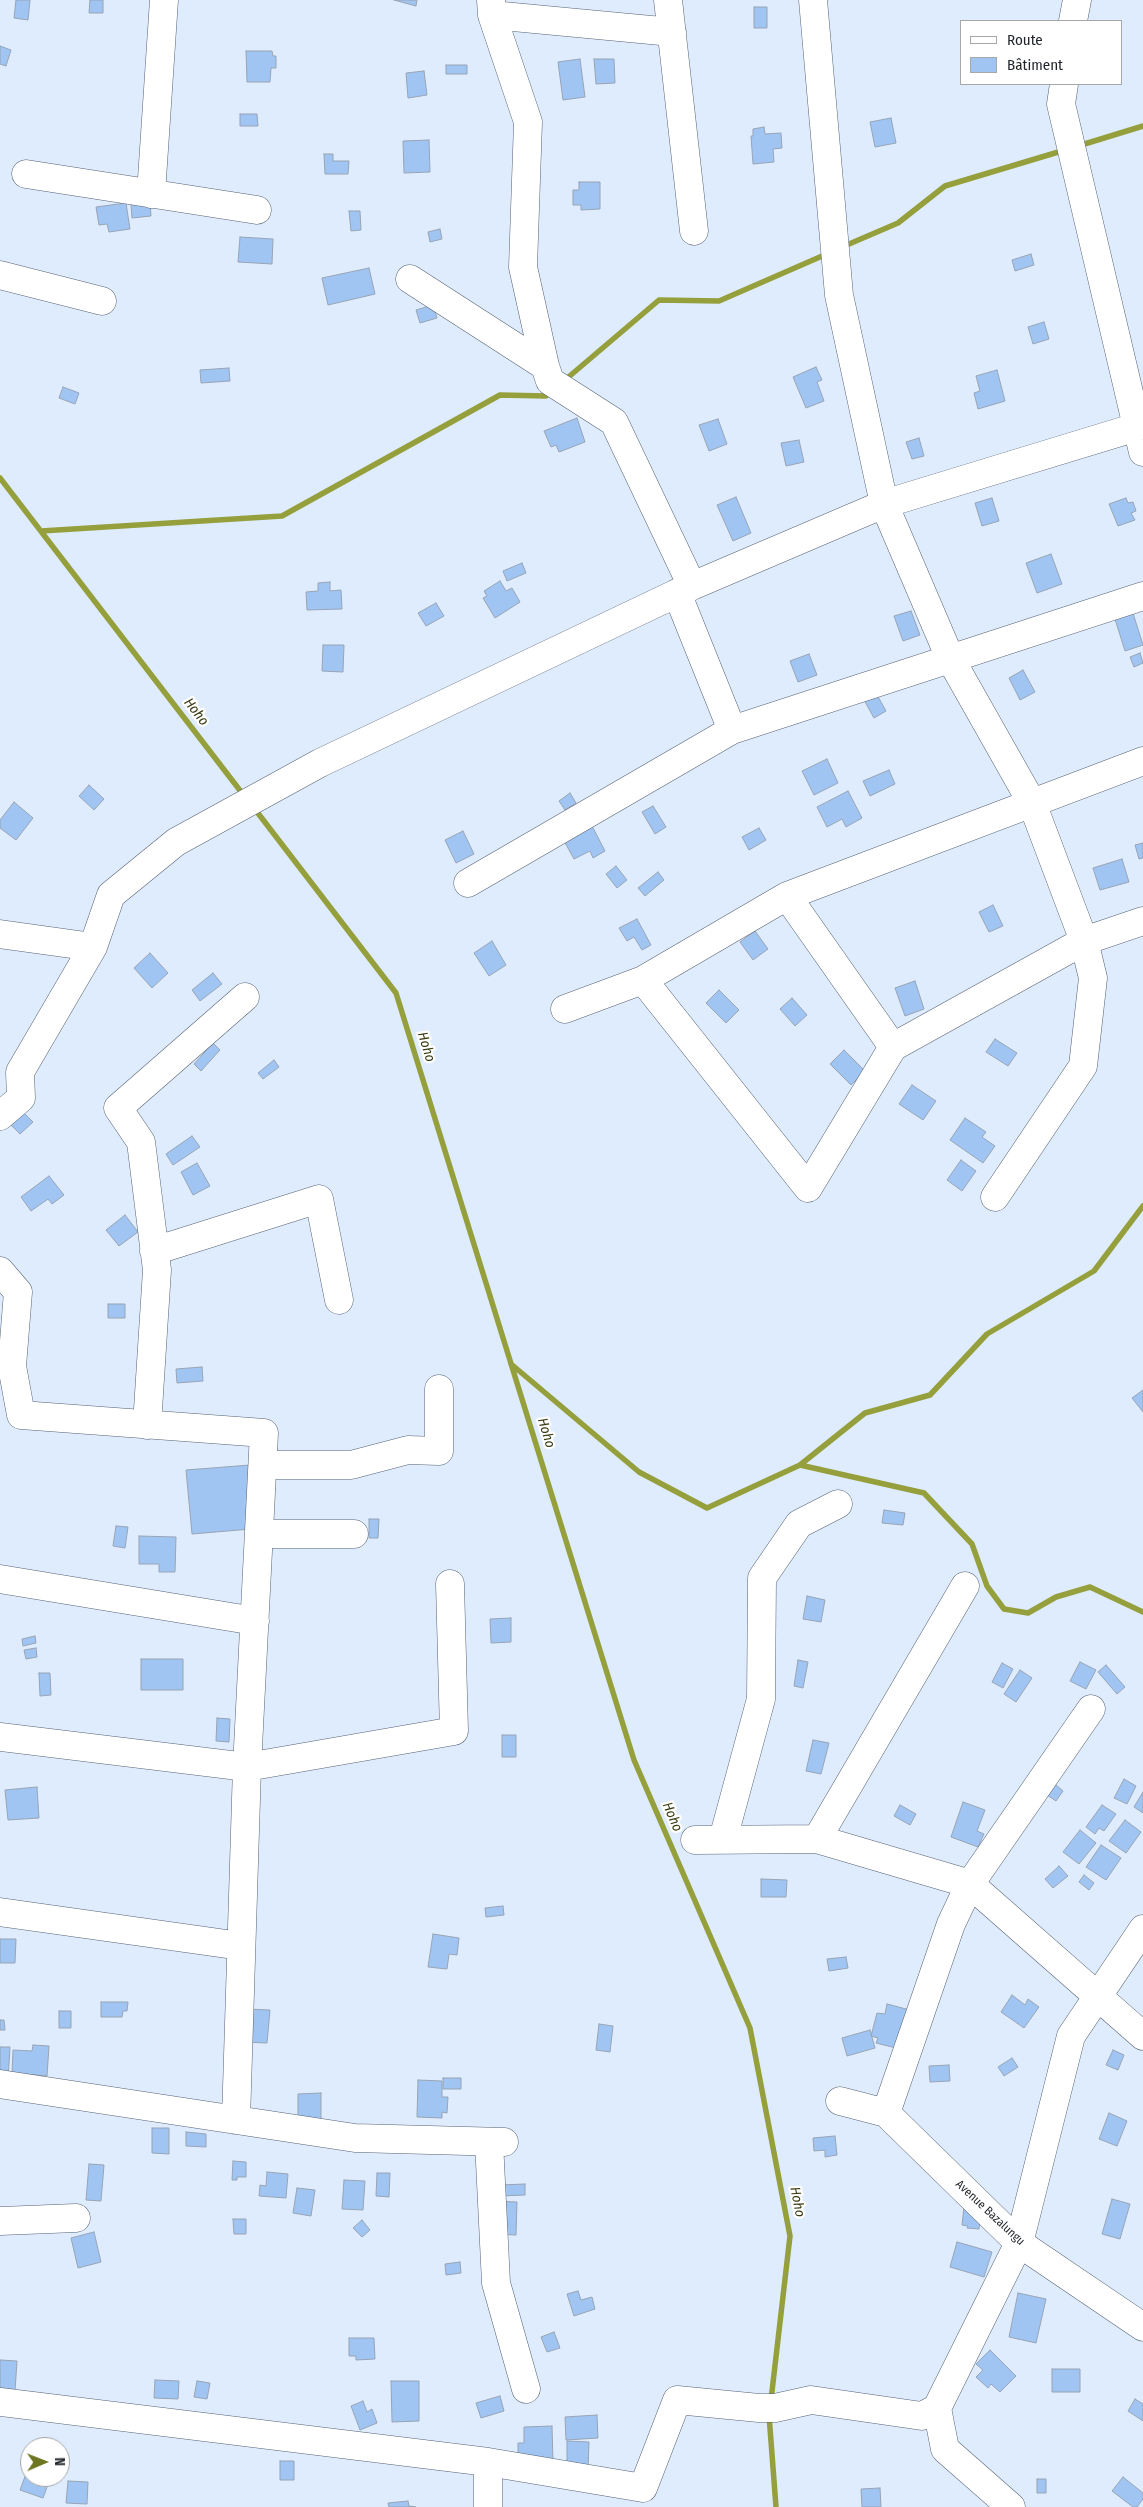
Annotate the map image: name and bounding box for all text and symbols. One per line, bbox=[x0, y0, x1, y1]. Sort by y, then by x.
legend bbox=[960, 20, 1123, 85]
text: Route bbox=[1007, 31, 1043, 49]
text: Bâtiment bbox=[1007, 56, 1063, 74]
water label: Hoho bbox=[180, 695, 212, 729]
water label: Hoho bbox=[414, 1030, 438, 1064]
water label: Hoho bbox=[534, 1416, 558, 1450]
water label: Hoho bbox=[658, 1800, 686, 1834]
street label: Avenue Bazalungu bbox=[952, 2177, 1028, 2249]
water label: Hoho bbox=[786, 2185, 808, 2219]
north arrow bbox=[20, 2437, 70, 2487]
text: N bbox=[51, 2457, 68, 2466]

